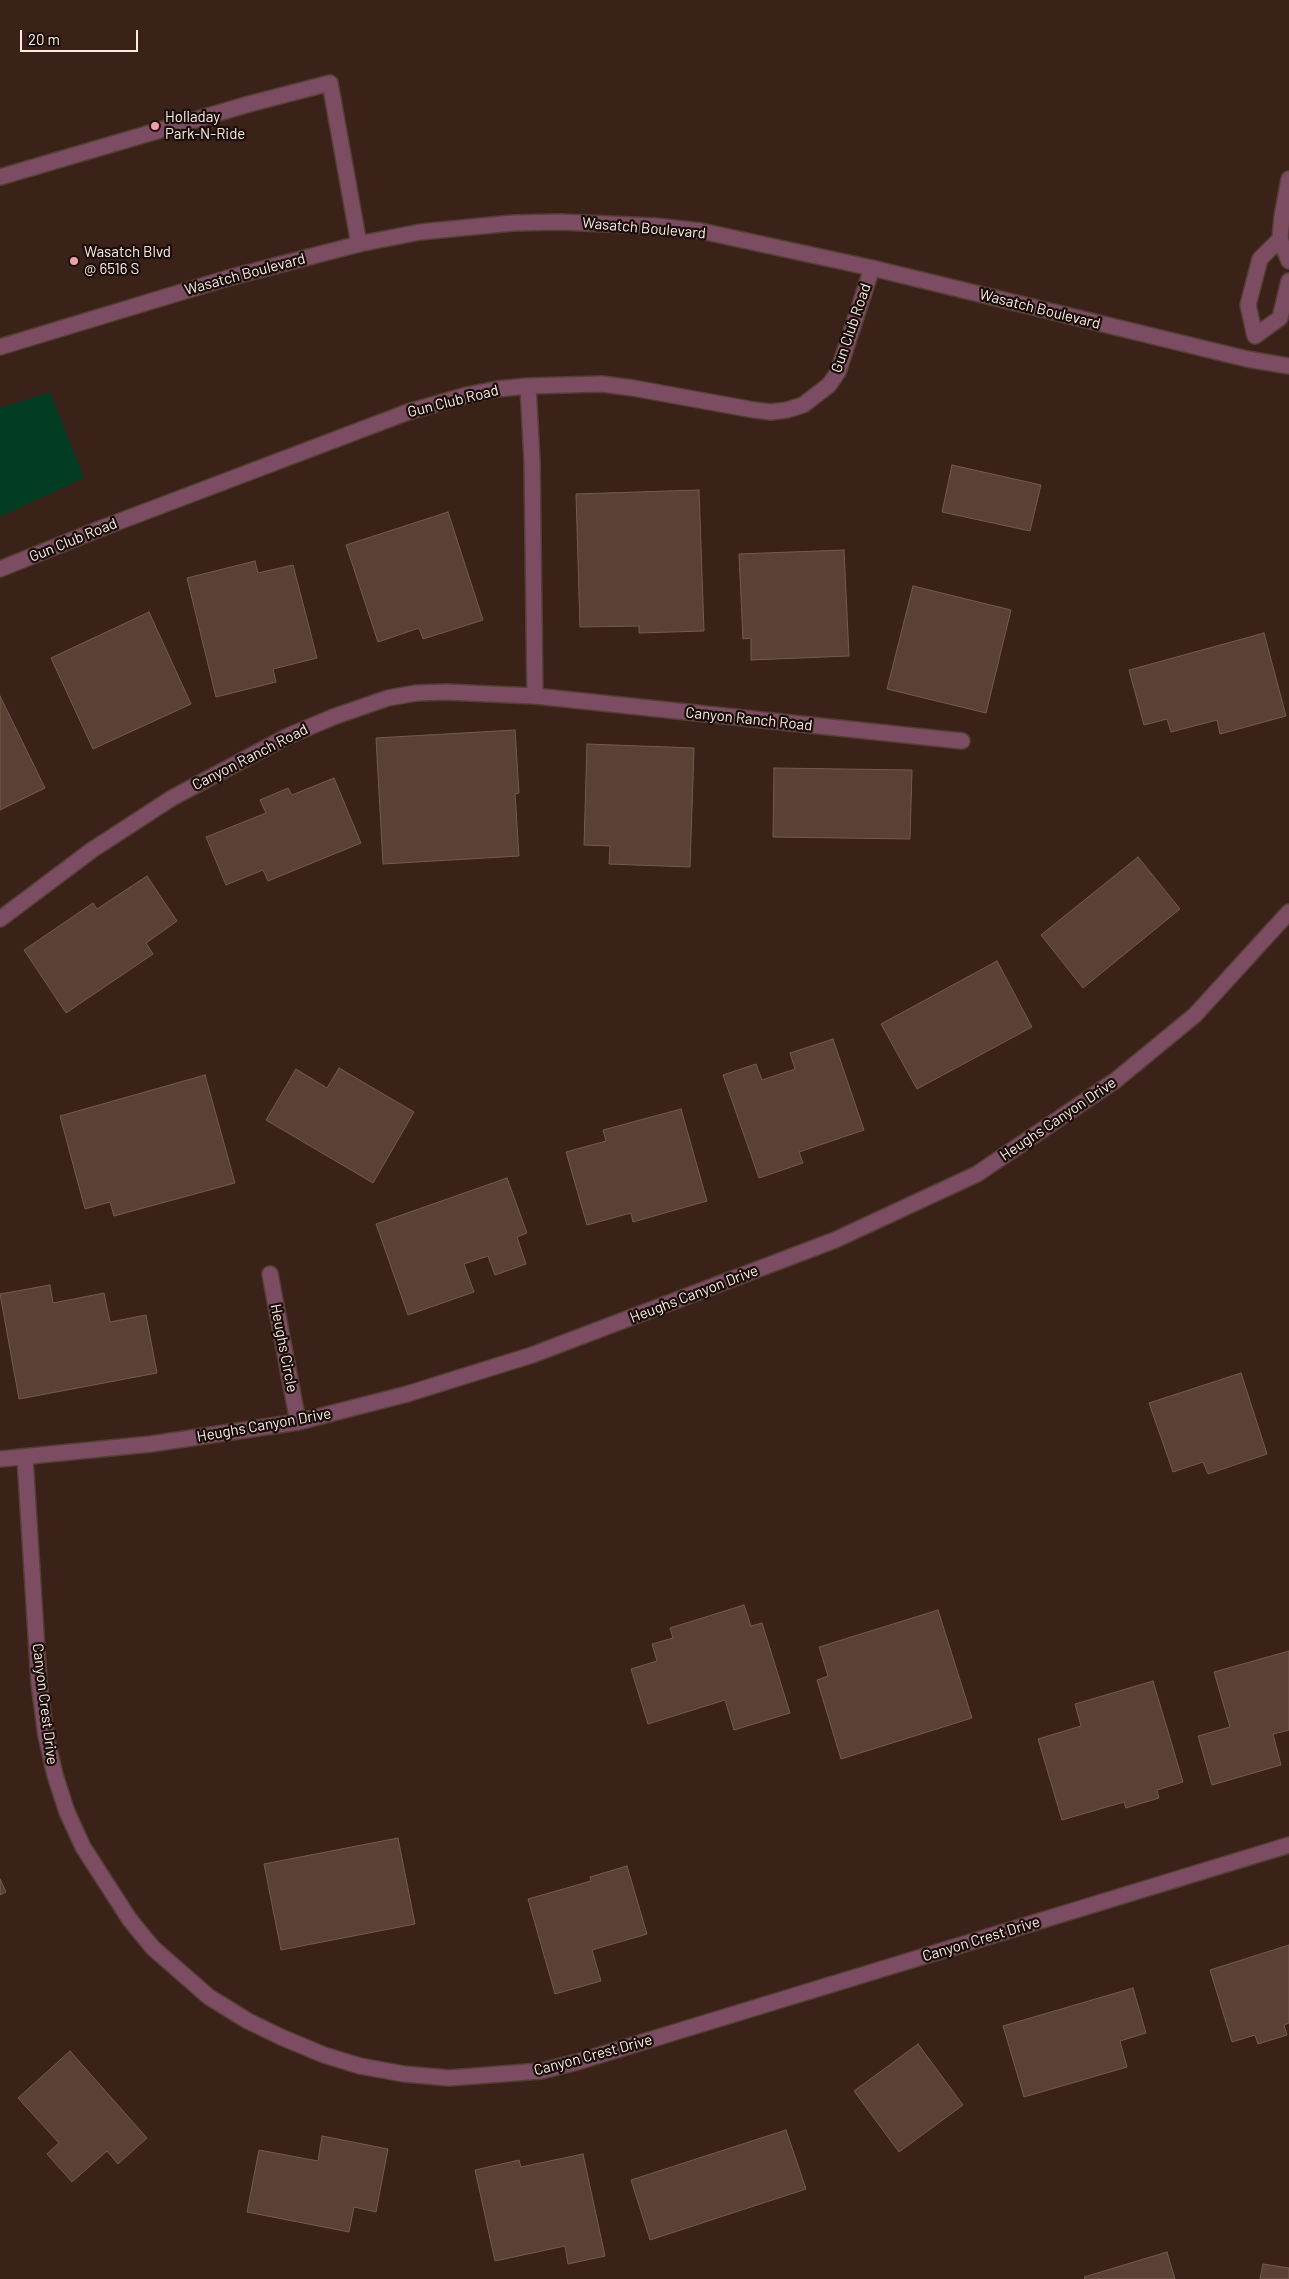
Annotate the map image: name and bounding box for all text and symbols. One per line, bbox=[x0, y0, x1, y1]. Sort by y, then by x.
scale bar bbox=[22, 20, 140, 52]
text: 20 m bbox=[28, 30, 60, 48]
place label: Holladay Park-N-Ride bbox=[165, 108, 245, 143]
marker: Holladay Park-N-Ride bbox=[149, 120, 161, 132]
street label: Wasatch Boulevard bbox=[581, 214, 707, 242]
place label: Wasatch Blvd @ 6516 S bbox=[84, 243, 171, 278]
street label: Wasatch Boulevard bbox=[183, 249, 307, 299]
marker: Wasatch Blvd @ 6516 S bbox=[68, 255, 80, 267]
street label: Gun Club Road bbox=[827, 281, 875, 375]
street label: Wasatch Boulevard bbox=[978, 285, 1102, 333]
street label: Gun Club Road bbox=[406, 381, 500, 421]
street label: Gun Club Road bbox=[26, 514, 120, 566]
street label: Canyon Ranch Road bbox=[685, 703, 813, 735]
street label: Canyon Ranch Road bbox=[189, 720, 311, 794]
street label: Heughs Canyon Drive bbox=[997, 1073, 1119, 1165]
street label: Heughs Canyon Drive bbox=[627, 1261, 761, 1327]
street label: Heughs Circle bbox=[267, 1302, 301, 1394]
street label: Heughs Canyon Drive bbox=[195, 1404, 333, 1446]
street label: Canyon Crest Drive bbox=[29, 1642, 61, 1766]
street label: Canyon Crest Drive bbox=[920, 1913, 1042, 1965]
street label: Canyon Crest Drive bbox=[532, 2031, 654, 2079]

